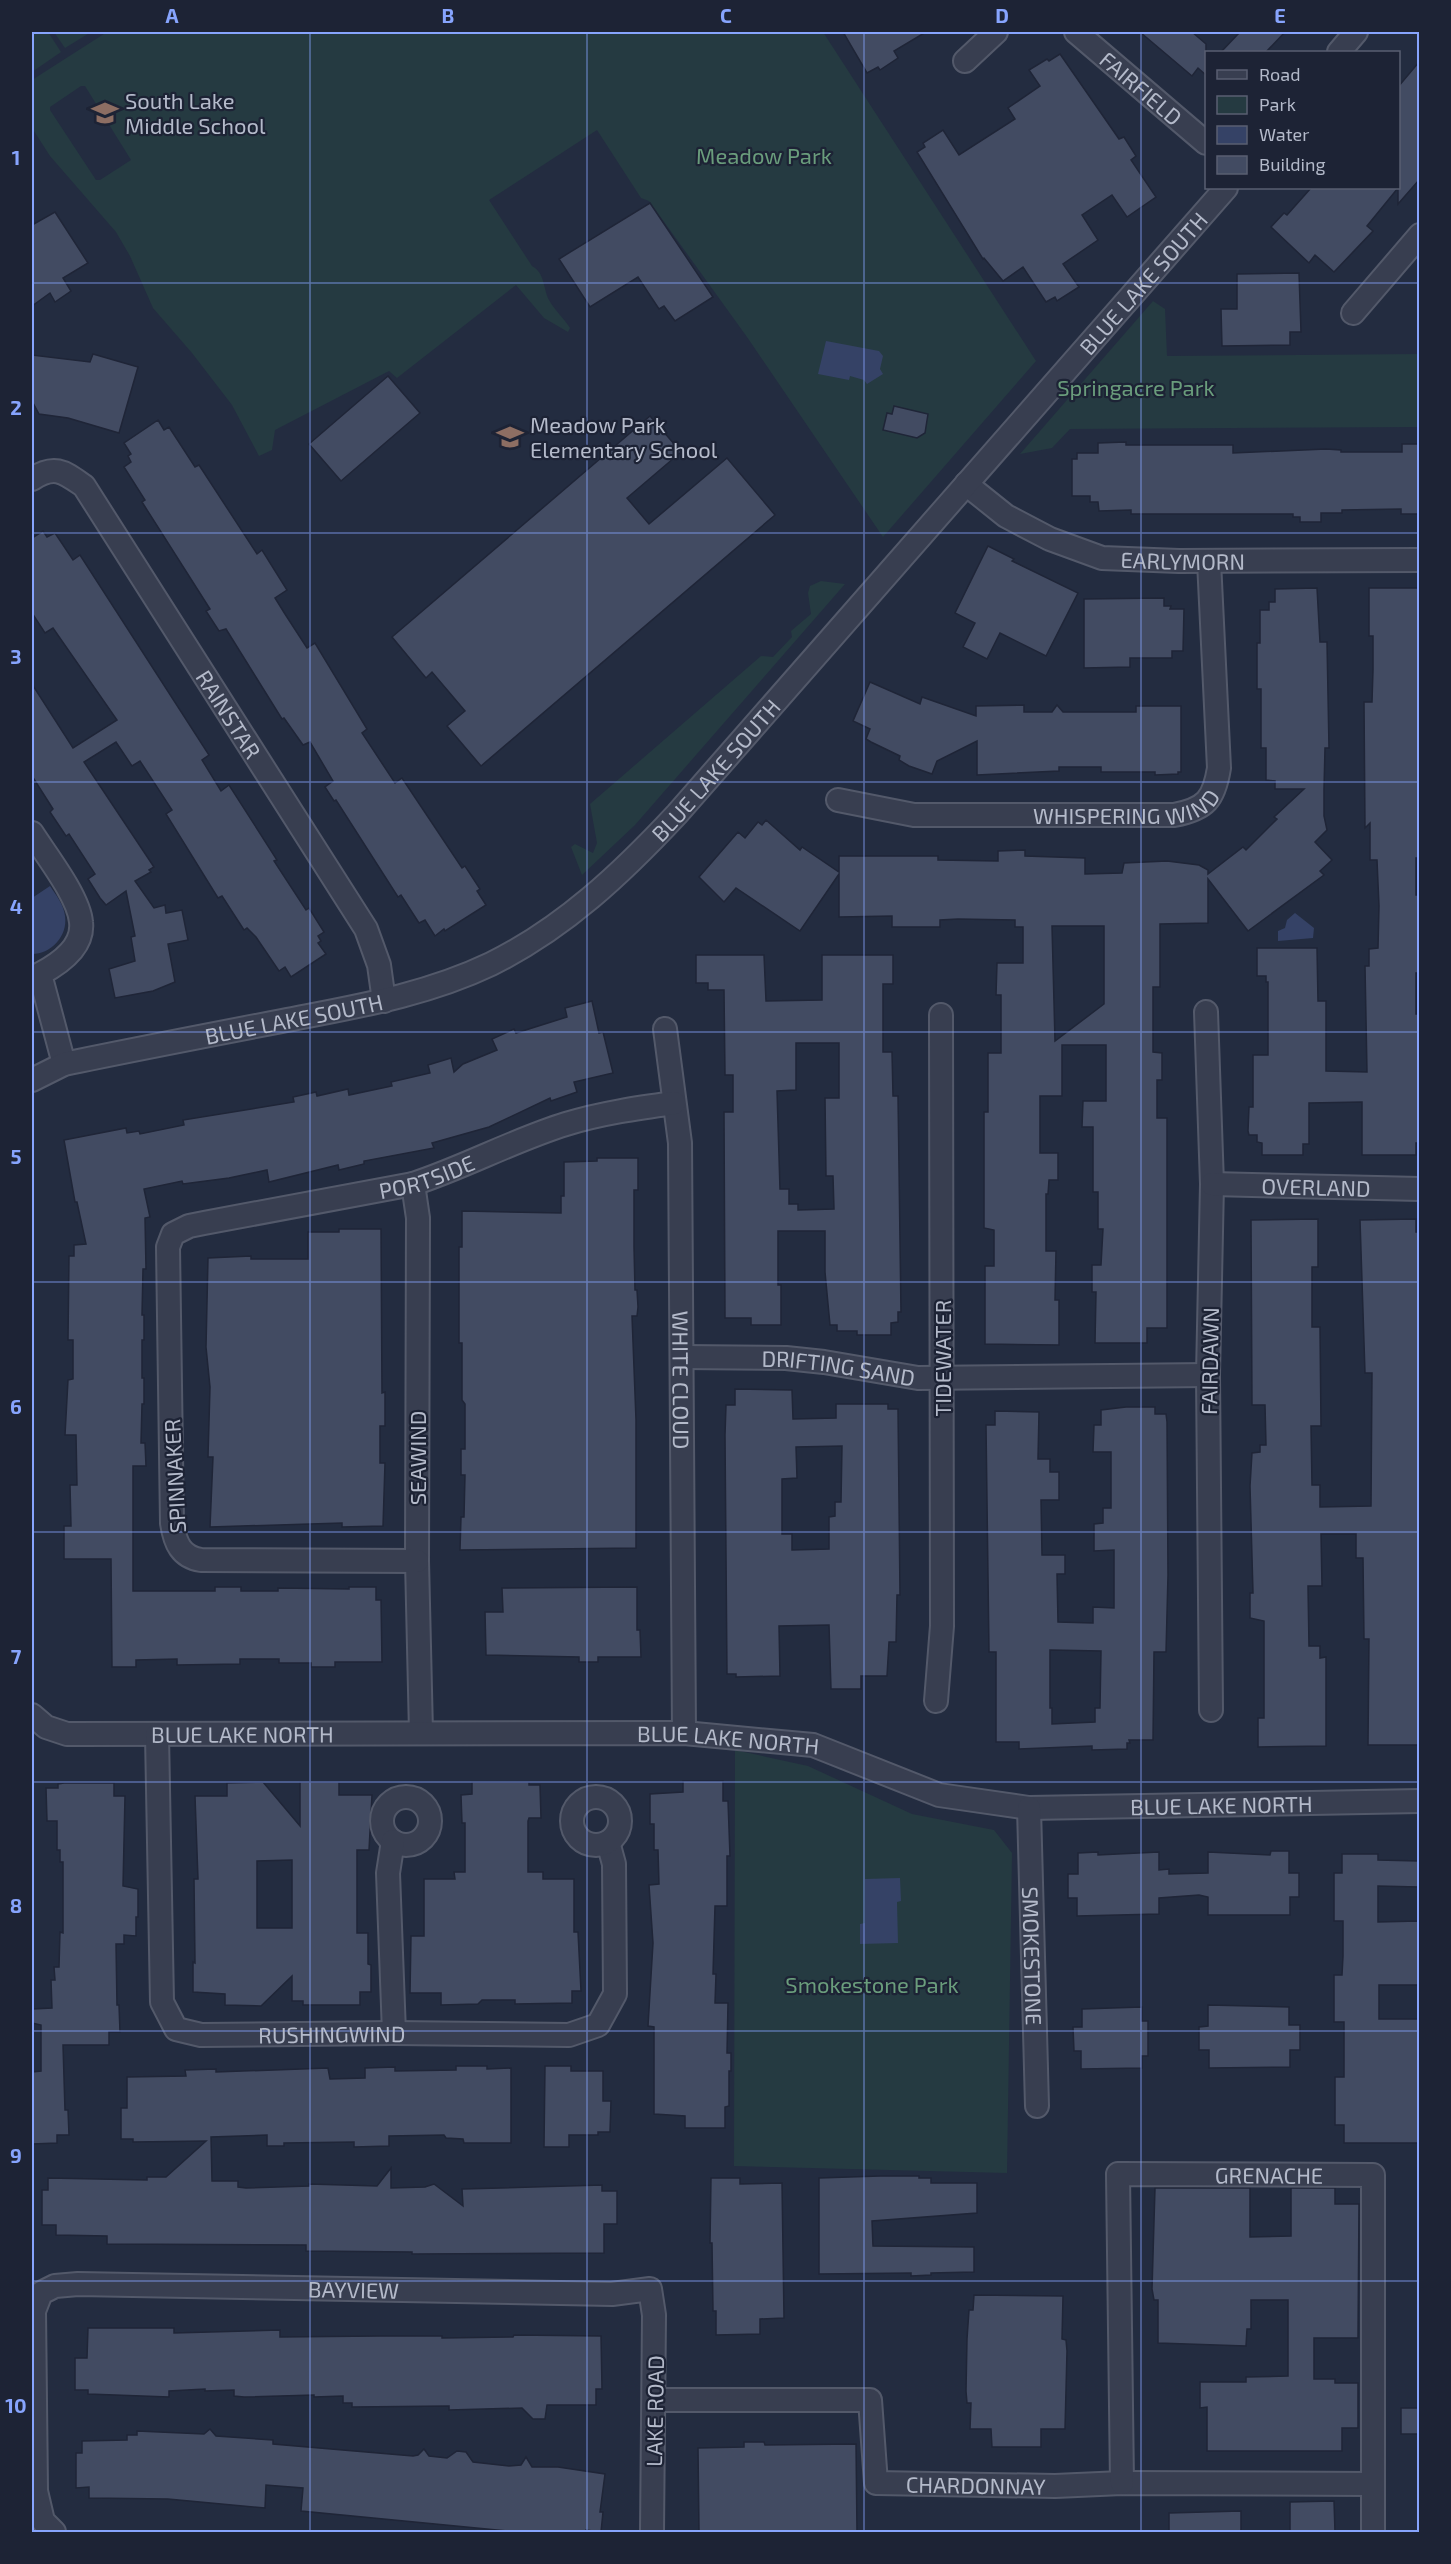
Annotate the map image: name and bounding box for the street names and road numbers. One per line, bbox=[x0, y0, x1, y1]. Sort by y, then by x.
street label: FAIRFIELD bbox=[1095, 46, 1188, 130]
street label: BLUE LAKE SOUTH bbox=[1073, 206, 1212, 359]
street label: EARLYMORN bbox=[1120, 546, 1245, 574]
street label: RAINSTAR bbox=[191, 665, 267, 763]
street label: BLUE LAKE SOUTH bbox=[646, 694, 785, 846]
street label: WHISPERING WIND bbox=[1033, 784, 1224, 829]
street label: BLUE LAKE SOUTH bbox=[203, 988, 385, 1049]
street label: PORTSIDE bbox=[377, 1149, 478, 1203]
street label: OVERLAND bbox=[1261, 1172, 1371, 1201]
street label: TIDEWATER bbox=[929, 1300, 955, 1416]
street label: FAIRDAWN bbox=[1195, 1307, 1223, 1415]
street label: WHITE CLOUD bbox=[668, 1311, 695, 1450]
street label: DRIFTING SAND bbox=[761, 1345, 917, 1390]
street label: SEAWIND bbox=[404, 1411, 430, 1505]
street label: SPINNAKER bbox=[158, 1418, 190, 1534]
street label: BLUE LAKE NORTH bbox=[637, 1720, 820, 1759]
street label: BLUE LAKE NORTH bbox=[151, 1721, 334, 1747]
street label: BLUE LAKE NORTH bbox=[1130, 1790, 1313, 1819]
street label: SMOKESTONE bbox=[1018, 1886, 1048, 2026]
street label: RUSHINGWIND bbox=[258, 2020, 406, 2047]
street label: GRENACHE bbox=[1215, 2161, 1323, 2188]
street label: BAYVIEW bbox=[308, 2275, 399, 2303]
street label: LAKE ROAD bbox=[640, 2355, 668, 2467]
street label: CHARDONNAY bbox=[906, 2471, 1046, 2499]

